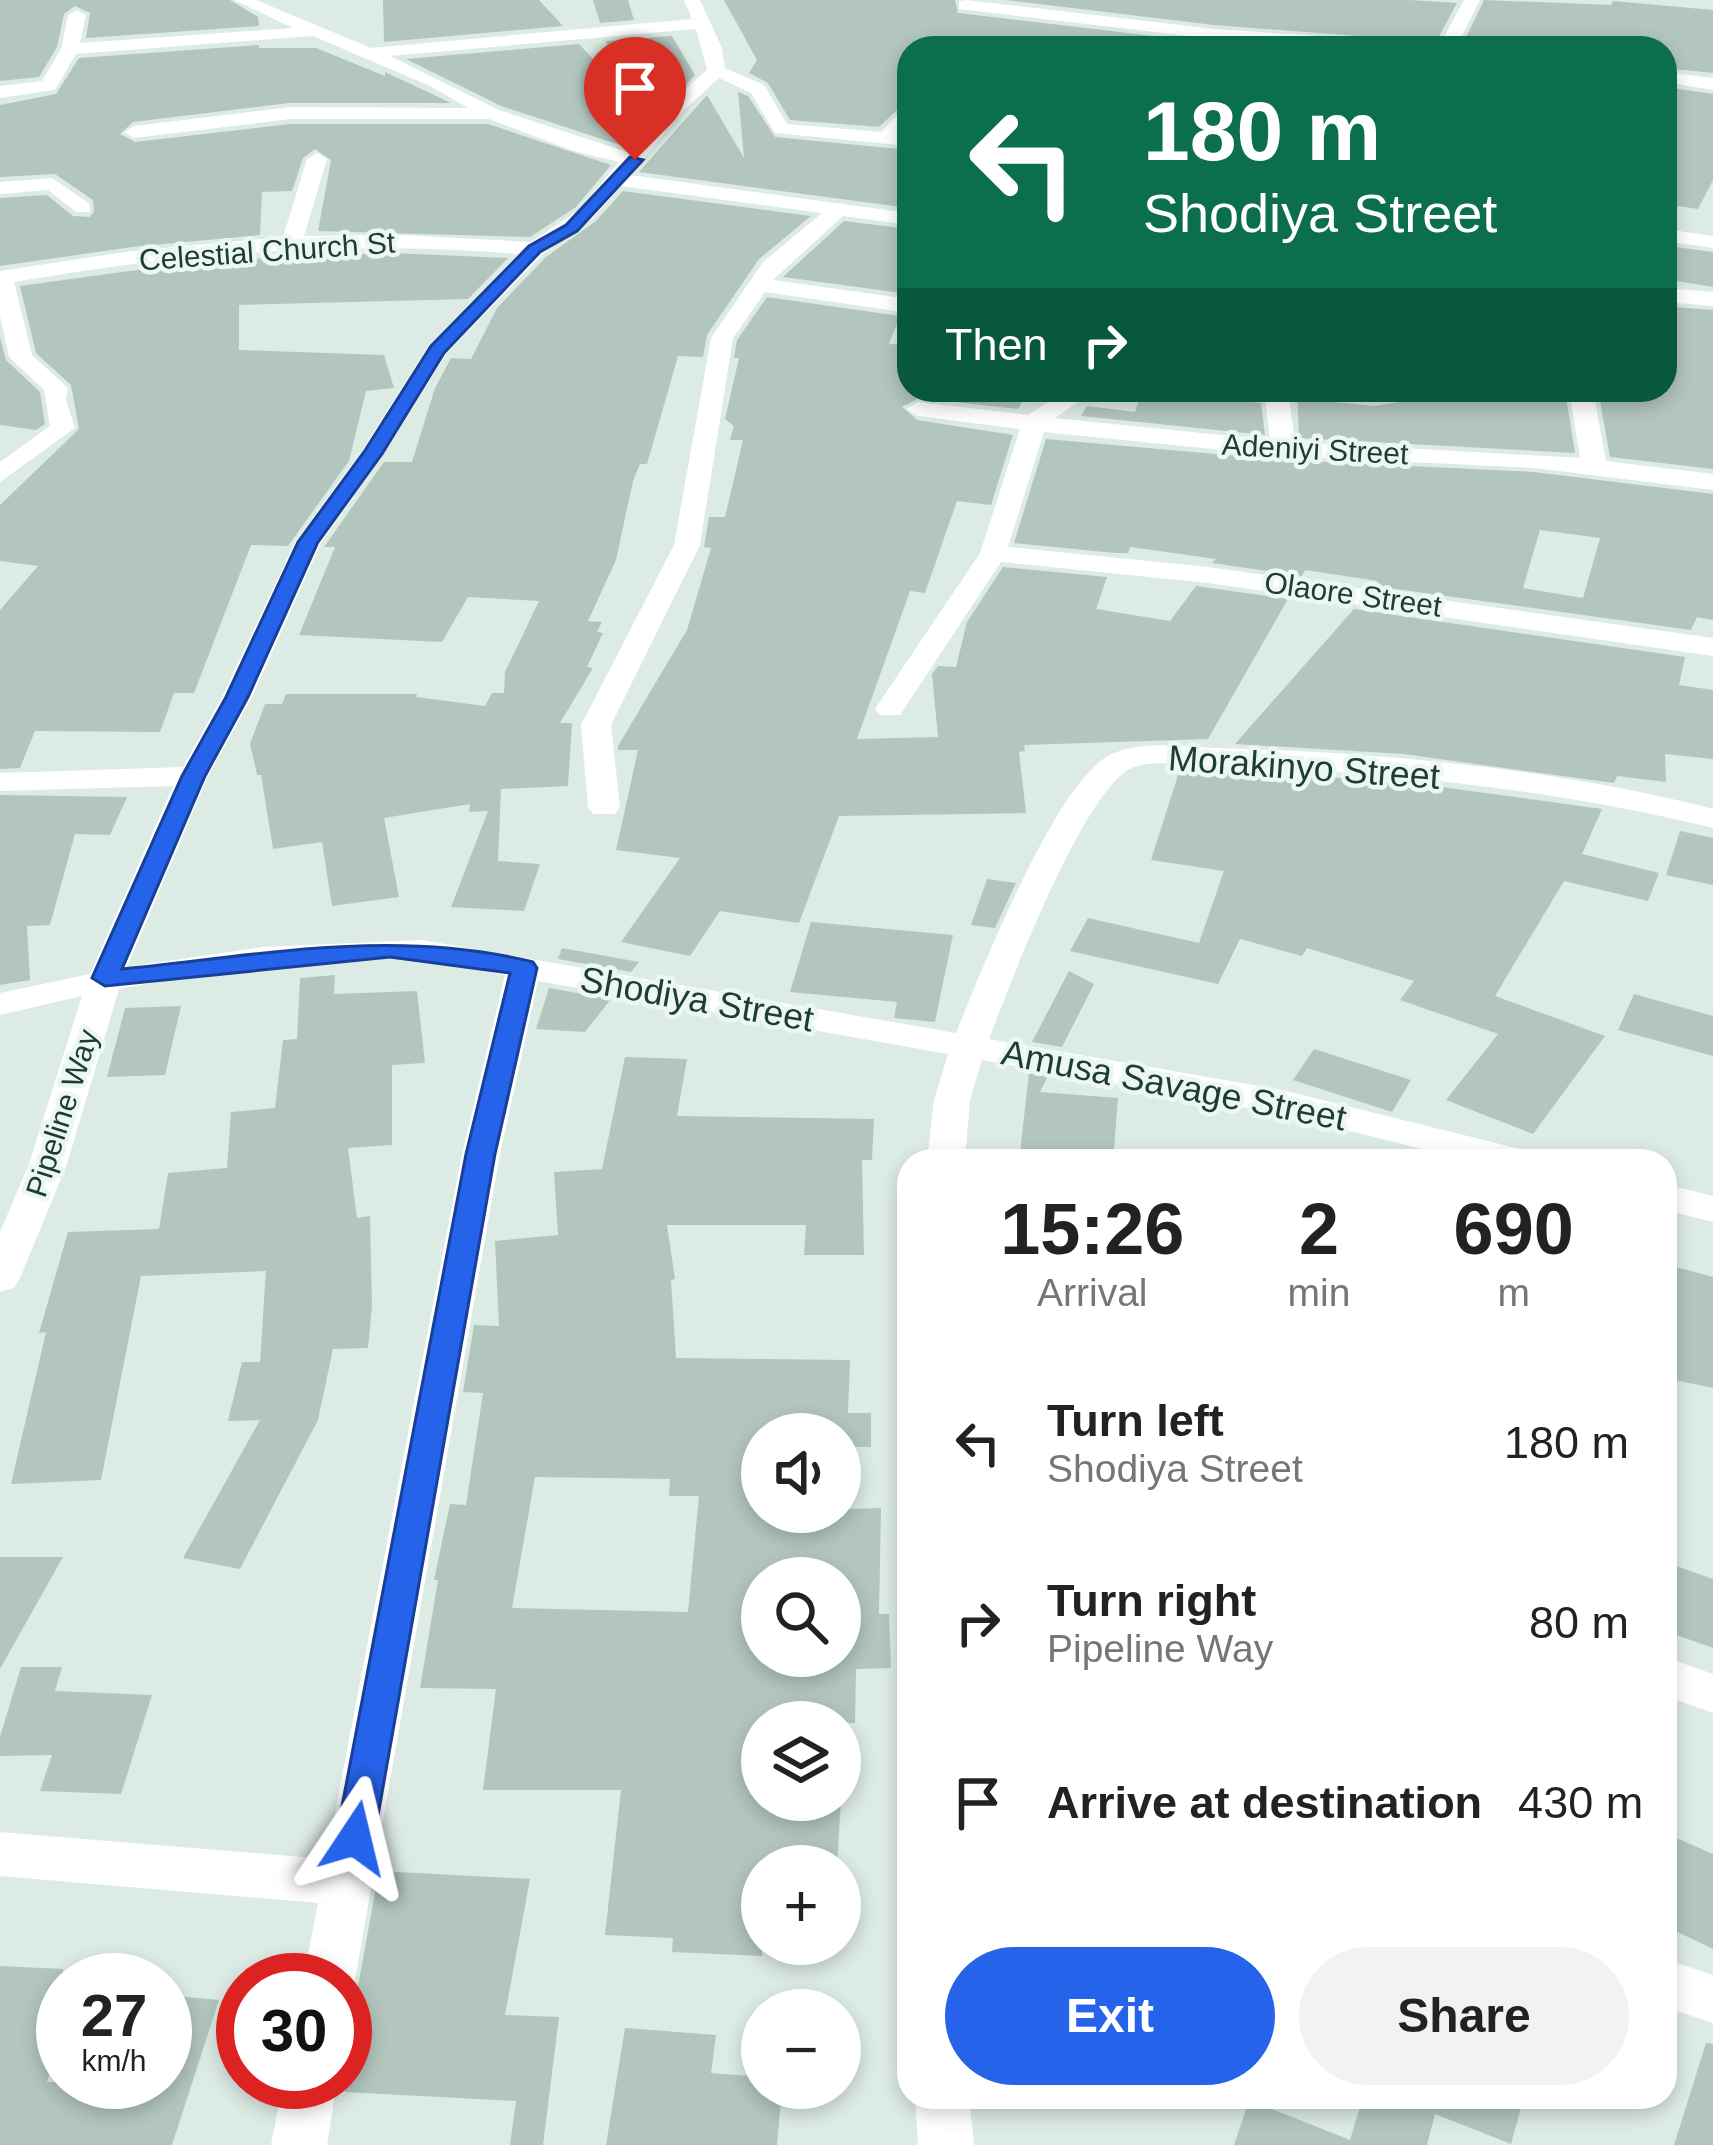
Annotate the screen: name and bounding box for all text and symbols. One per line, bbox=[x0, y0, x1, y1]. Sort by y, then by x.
pin bbox=[584, 37, 686, 160]
icon: arrive bbox=[602, 55, 668, 121]
icon: left bbox=[945, 84, 1101, 240]
text: 180 m bbox=[1143, 84, 1381, 178]
text: Shodiya Street bbox=[1143, 183, 1497, 243]
street label: Celestial Church St bbox=[138, 226, 397, 276]
icon: right bbox=[1072, 312, 1138, 378]
text: Then bbox=[945, 319, 1048, 370]
street label: Adeniyi Street bbox=[1221, 428, 1410, 470]
street label: Olaore Street bbox=[1262, 565, 1444, 623]
street label: Morakinyo Street bbox=[1167, 737, 1441, 797]
street label: Shodiya Street bbox=[577, 958, 817, 1040]
street label: Pipeline Way bbox=[19, 1025, 105, 1201]
street label: Amusa Savage Street bbox=[998, 1031, 1350, 1139]
text: 15:26 bbox=[1000, 1189, 1184, 1269]
text: 2 bbox=[1299, 1189, 1339, 1269]
text: 690 bbox=[1454, 1189, 1574, 1269]
text: Arrival bbox=[1037, 1271, 1148, 1314]
text: min bbox=[1288, 1271, 1350, 1314]
text: m bbox=[1497, 1271, 1530, 1314]
text: Turn left bbox=[1047, 1395, 1224, 1446]
icon: left bbox=[945, 1410, 1011, 1476]
map controls bbox=[741, 1413, 861, 2109]
button: sound bbox=[741, 1413, 861, 1533]
text: 180 m bbox=[1504, 1417, 1629, 1468]
text: Shodiya Street bbox=[1047, 1447, 1303, 1490]
button: search bbox=[741, 1557, 861, 1677]
text: Turn right bbox=[1047, 1575, 1256, 1626]
icon: right bbox=[945, 1590, 1011, 1656]
text: 80 m bbox=[1529, 1597, 1629, 1648]
text: Pipeline Way bbox=[1047, 1627, 1273, 1670]
button: layers bbox=[741, 1701, 861, 1821]
icon: arrive bbox=[945, 1770, 1011, 1836]
position arrow bbox=[292, 1775, 418, 1901]
text: Arrive at destination bbox=[1047, 1777, 1482, 1828]
text: 430 m bbox=[1518, 1777, 1643, 1828]
button: + bbox=[741, 1845, 861, 1965]
button: Exit bbox=[945, 1947, 1275, 2085]
button: Share bbox=[1299, 1947, 1629, 2085]
speed limit sign: 30 bbox=[216, 1953, 372, 2109]
text: 27 bbox=[81, 1982, 147, 2049]
button: − bbox=[741, 1989, 861, 2109]
text: km/h bbox=[81, 2044, 147, 2077]

